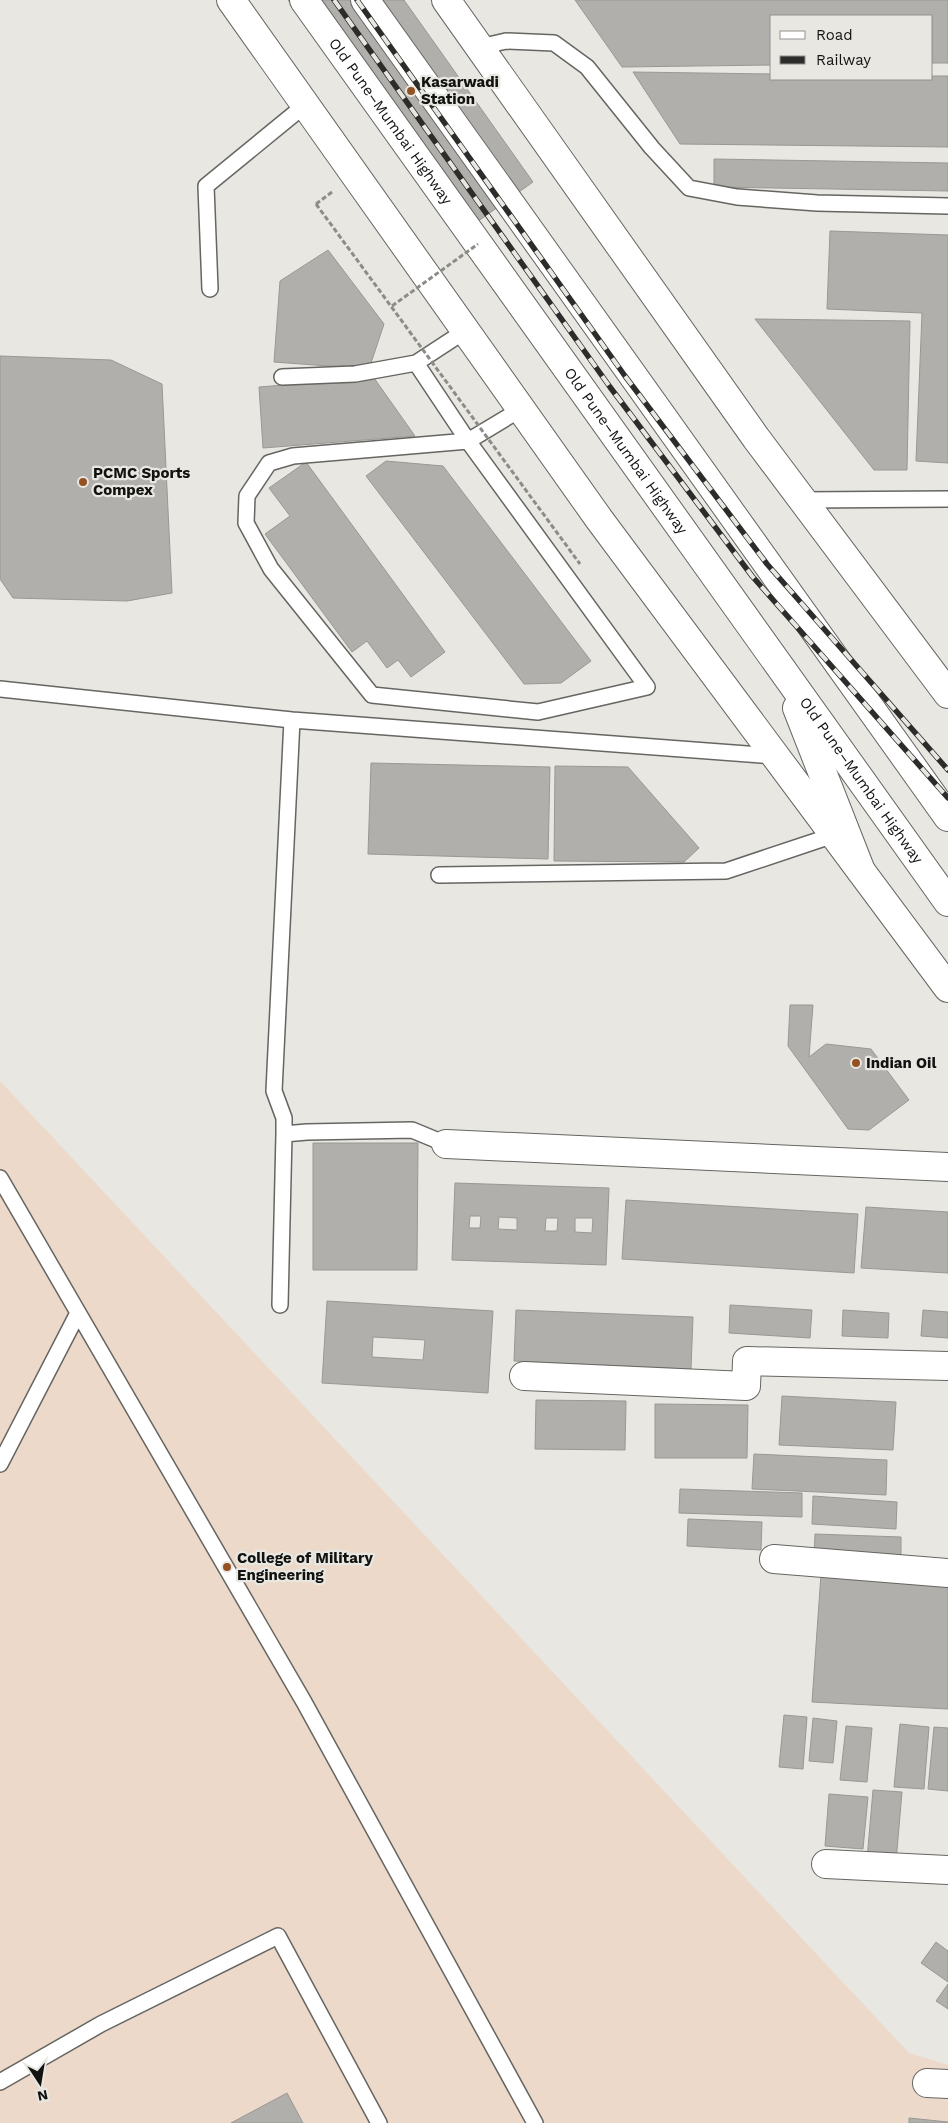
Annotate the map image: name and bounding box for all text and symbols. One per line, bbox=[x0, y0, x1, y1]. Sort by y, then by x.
legend bbox=[770, 15, 933, 80]
text: Road bbox=[816, 26, 853, 44]
street label: Old Pune–Mumbai Highway bbox=[325, 34, 456, 208]
text: Railway bbox=[816, 51, 871, 69]
place label: Kasarwadi Station bbox=[421, 73, 499, 108]
marker: Kasarwadi Station bbox=[405, 85, 417, 97]
street label: Old Pune–Mumbai Highway bbox=[560, 364, 692, 538]
place label: PCMC Sports Compex bbox=[93, 464, 190, 499]
marker: PCMC Sports Compex bbox=[77, 476, 89, 488]
street label: Old Pune–Mumbai Highway bbox=[796, 694, 927, 867]
place label: Indian Oil bbox=[866, 1054, 936, 1072]
marker: Indian Oil bbox=[850, 1057, 862, 1069]
place label: College of Military Engineering bbox=[237, 1549, 373, 1584]
marker: College of Military Engineering bbox=[221, 1561, 233, 1573]
north arrow bbox=[15, 2058, 65, 2108]
text: N bbox=[36, 2087, 49, 2105]

